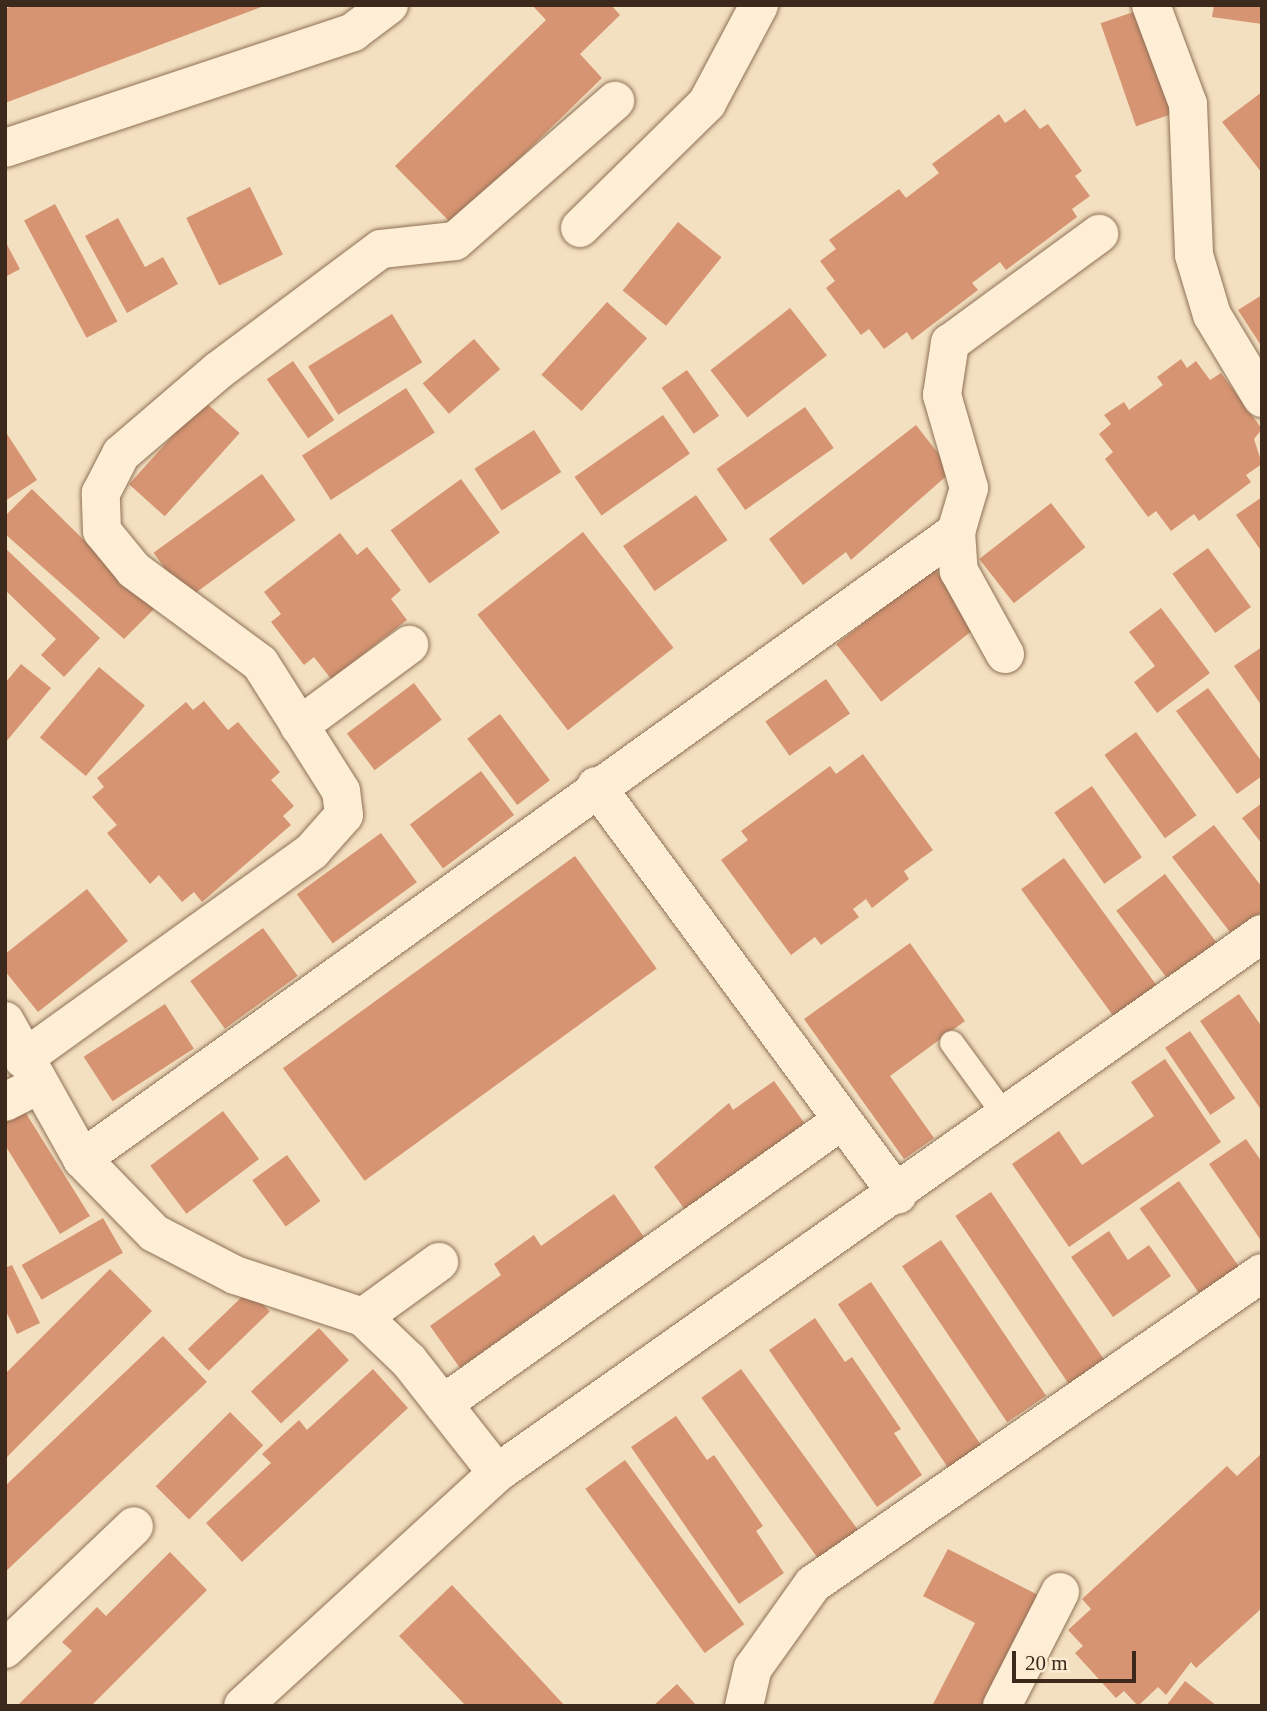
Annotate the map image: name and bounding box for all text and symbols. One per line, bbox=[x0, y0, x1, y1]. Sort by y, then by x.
scale bar bbox=[1015, 1638, 1139, 1682]
text: 20 m bbox=[1025, 1651, 1068, 1675]

